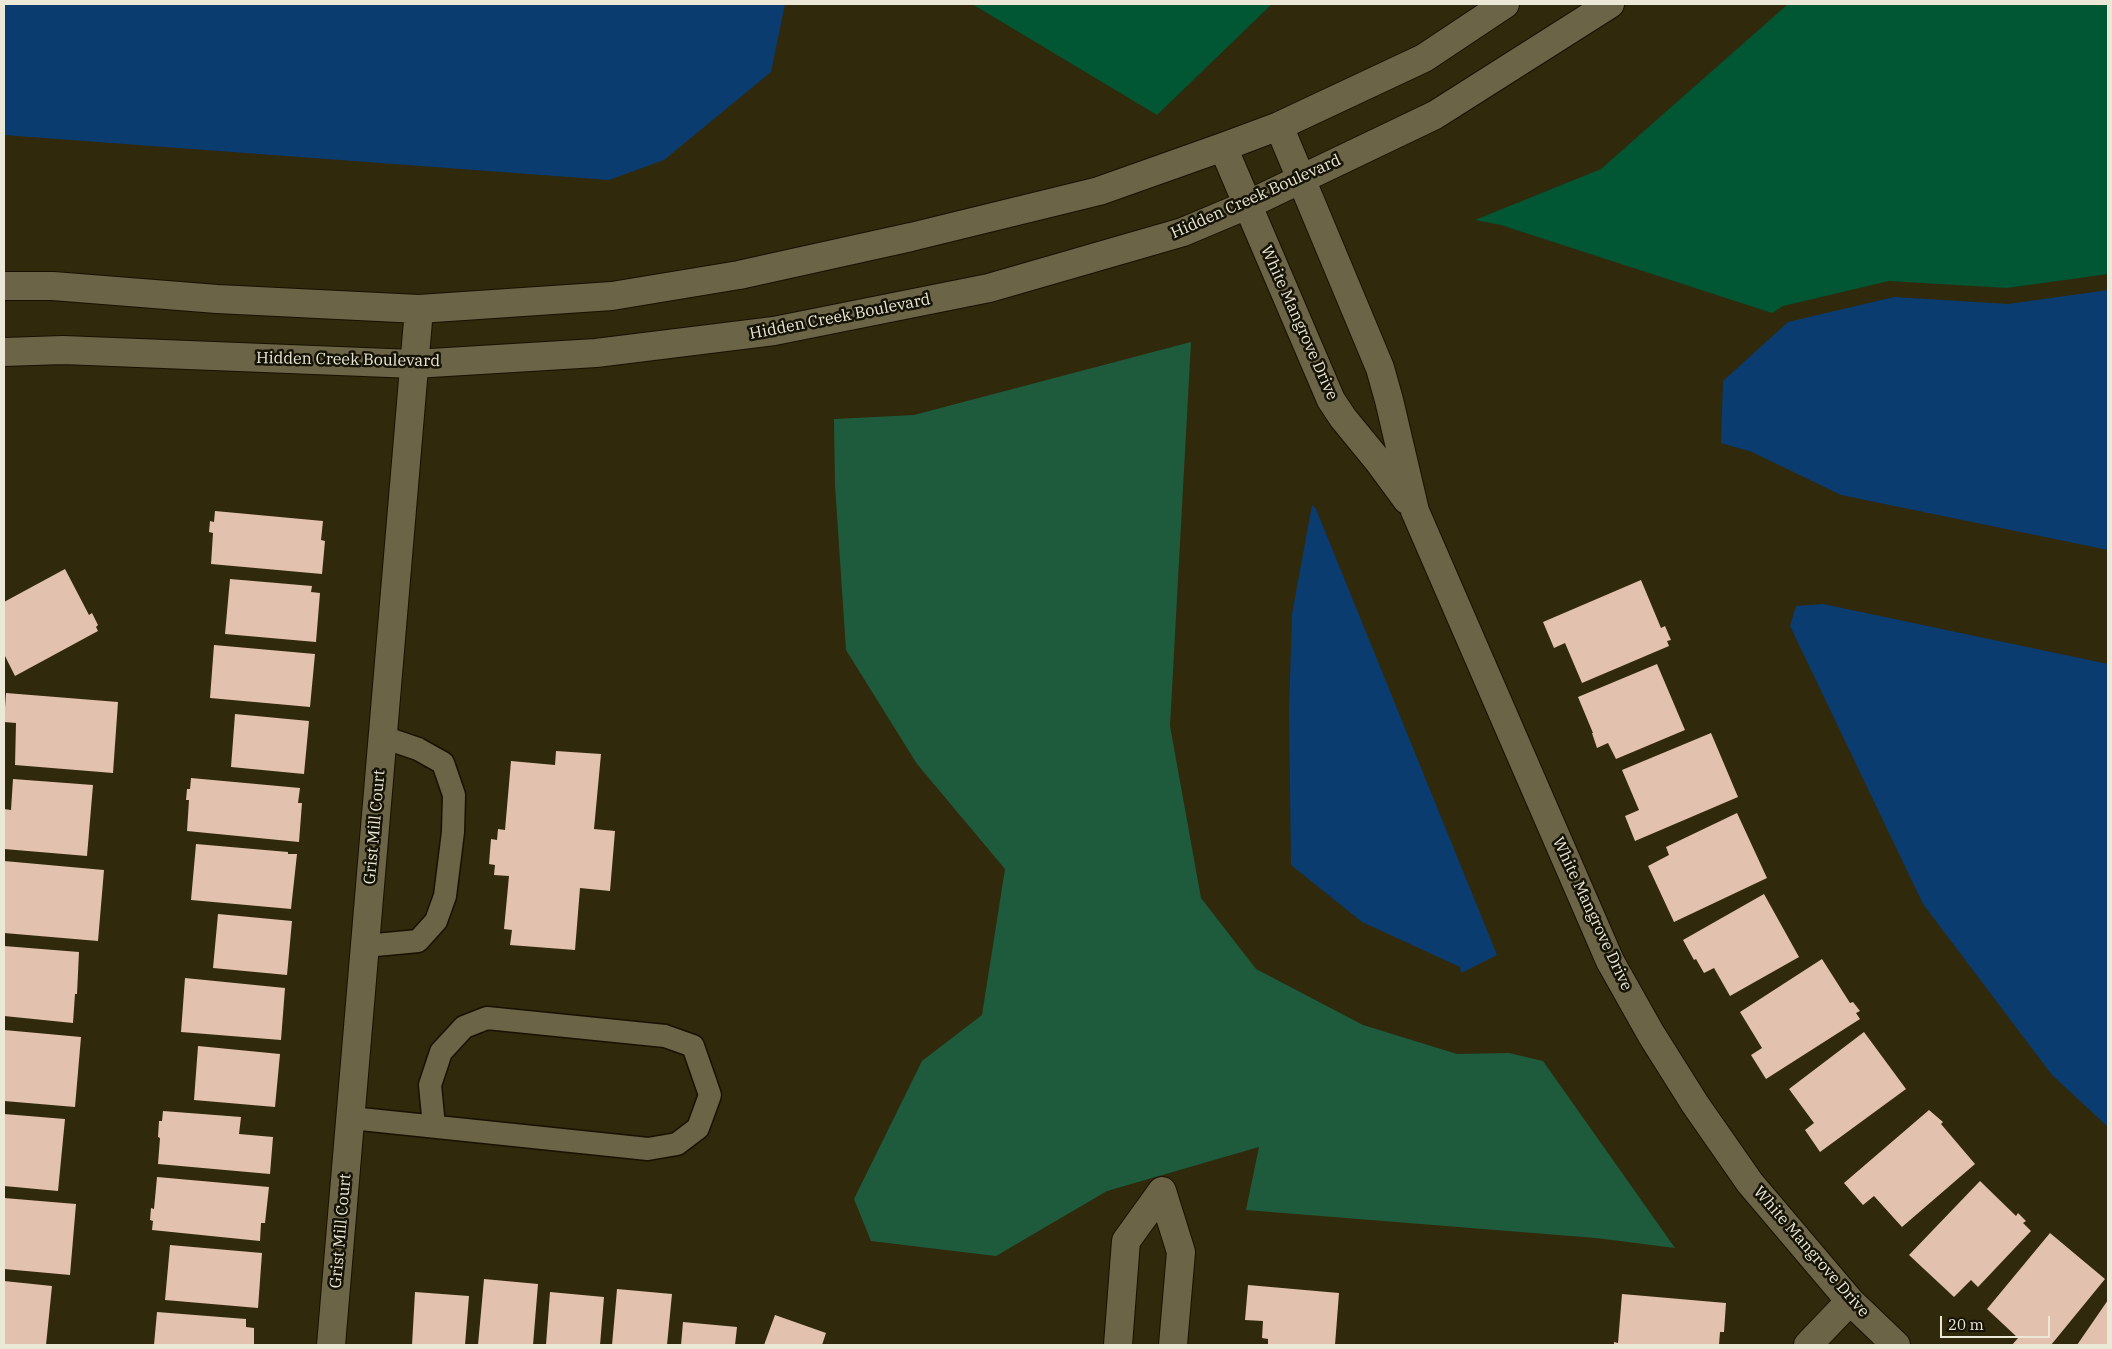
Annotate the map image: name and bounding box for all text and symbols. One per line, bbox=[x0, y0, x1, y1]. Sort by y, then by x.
street label: Hidden Creek Boulevard bbox=[1168, 151, 1344, 243]
street label: White Mangrove Drive bbox=[1256, 243, 1342, 403]
street label: Hidden Creek Boulevard bbox=[748, 290, 932, 344]
street label: Hidden Creek Boulevard bbox=[256, 349, 440, 371]
street label: Grist Mill Court bbox=[360, 769, 390, 885]
street label: White Mangrove Drive bbox=[1548, 834, 1636, 994]
street label: Grist Mill Court bbox=[326, 1173, 356, 1289]
street label: White Mangrove Drive bbox=[1749, 1183, 1873, 1321]
scale bar bbox=[1942, 1306, 2052, 1338]
text: 20 m bbox=[1948, 1315, 1984, 1334]

